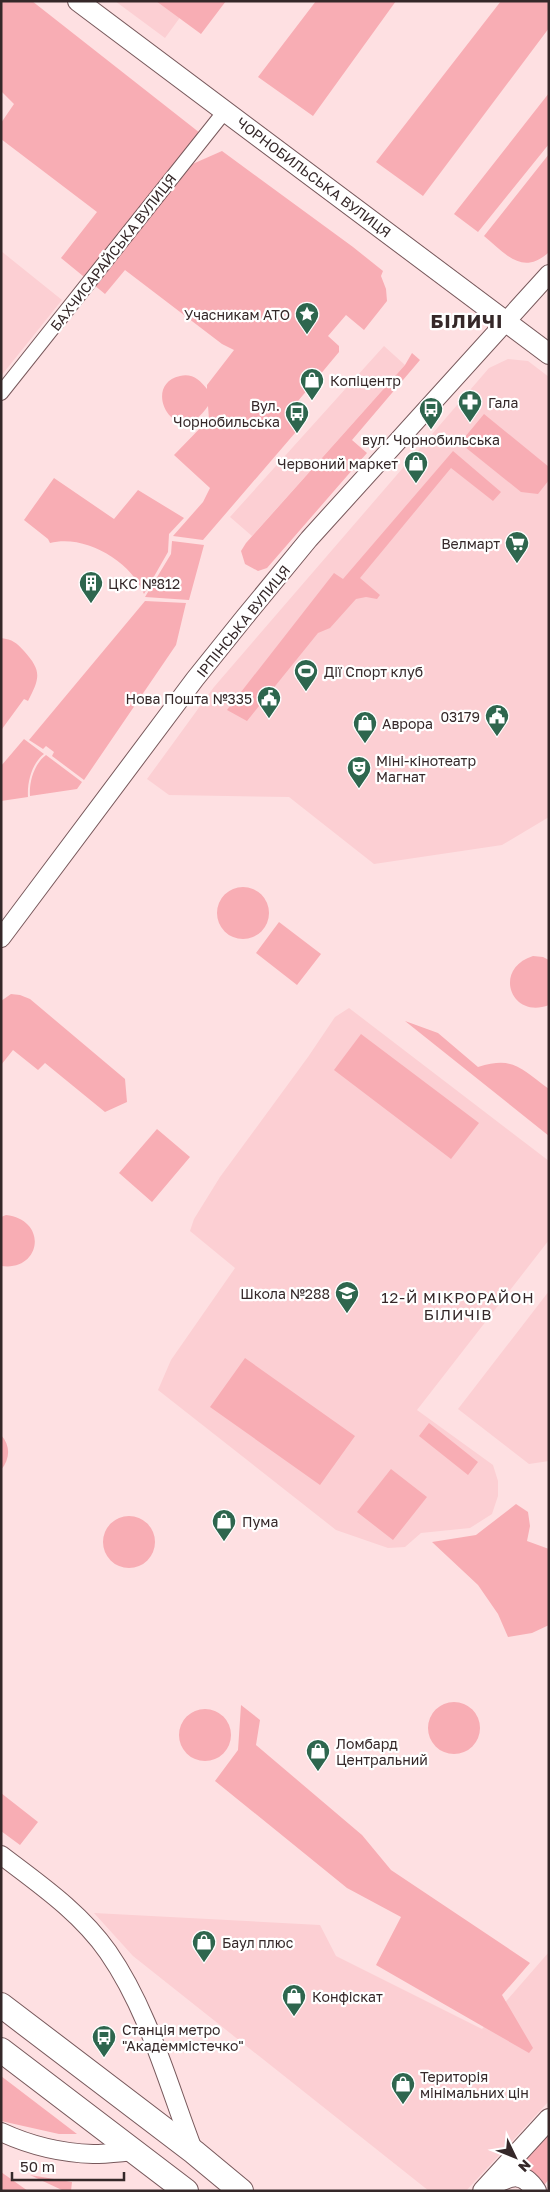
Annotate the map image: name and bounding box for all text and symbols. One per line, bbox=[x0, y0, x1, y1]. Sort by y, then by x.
street label: ЧОРНОБИЛЬСЬКА ВУЛИЦЯ bbox=[233, 113, 395, 241]
street label: БАХЧИСАРАЙСЬКА ВУЛИЦЯ bbox=[46, 170, 180, 334]
place icon: Учасникам АТО bbox=[294, 301, 320, 335]
place label: Учасникам АТО bbox=[184, 306, 290, 323]
district label: БІЛИЧІ bbox=[430, 309, 504, 332]
shop icon: Копіцентр bbox=[299, 367, 325, 401]
place label: Копіцентр bbox=[330, 372, 401, 389]
pharmacy icon: Гала bbox=[457, 389, 483, 423]
place label: Гала bbox=[488, 394, 518, 411]
bus stop icon: вул. Чорнобильська bbox=[418, 396, 444, 430]
place label: Вул. Чорнобильська bbox=[173, 397, 280, 430]
bus stop icon: Вул. Чорнобильська bbox=[284, 400, 310, 434]
place label: вул. Чорнобильська bbox=[362, 431, 500, 448]
shop icon: Червоний маркет bbox=[403, 450, 429, 484]
place label: Червоний маркет bbox=[277, 455, 398, 472]
supermarket icon: Велмарт bbox=[504, 530, 530, 564]
place label: Велмарт bbox=[441, 535, 500, 552]
street label: ІРПІНСЬКА ВУЛИЦЯ bbox=[193, 562, 293, 680]
building icon: ЦКС №812 bbox=[78, 570, 104, 604]
place label: ЦКС №812 bbox=[108, 575, 180, 592]
sports icon: Дії Спорт клуб bbox=[293, 658, 319, 692]
place label: Дії Спорт клуб bbox=[324, 663, 423, 680]
public building icon: Нова Пошта №335 bbox=[256, 685, 282, 719]
place label: Нова Пошта №335 bbox=[126, 690, 252, 707]
public building icon: 03179 bbox=[484, 703, 510, 737]
place label: 03179 bbox=[440, 708, 480, 725]
shop icon: Аврора bbox=[352, 710, 378, 744]
place label: Аврора bbox=[382, 715, 433, 732]
place label: Міні-кінотеатр Магнат bbox=[376, 752, 476, 785]
theatre icon: Міні-кінотеатр Магнат bbox=[346, 755, 372, 789]
school or university icon: Школа №288 bbox=[334, 1280, 360, 1314]
place label: Школа №288 bbox=[240, 1285, 330, 1302]
district label: 12-Й МІКРОРАЙОН БІЛИЧІВ bbox=[381, 1288, 535, 1323]
shop icon: Пума bbox=[211, 1508, 237, 1542]
place label: Пума bbox=[242, 1513, 278, 1530]
place label: Ломбард Центральний bbox=[336, 1735, 428, 1768]
shop icon: Ломбард Центральний bbox=[305, 1738, 331, 1772]
shop icon: Баул плюс bbox=[191, 1929, 217, 1963]
place label: Баул плюс bbox=[222, 1934, 294, 1951]
shop icon: Конфіскат bbox=[281, 1983, 307, 2017]
place label: Конфіскат bbox=[312, 1988, 383, 2005]
place label: Станція метро "Академмістечко" bbox=[122, 2021, 244, 2054]
bus stop icon: Станція метро "Академмістечко" bbox=[91, 2024, 117, 2058]
place label: Територія мінімальних цін bbox=[420, 2068, 529, 2101]
shop icon: Територія мінімальних цін bbox=[390, 2071, 416, 2105]
north arrow bbox=[490, 2132, 540, 2182]
scale bar bbox=[12, 2150, 125, 2182]
text: 50 m bbox=[20, 2157, 55, 2175]
text: N bbox=[515, 2157, 535, 2176]

